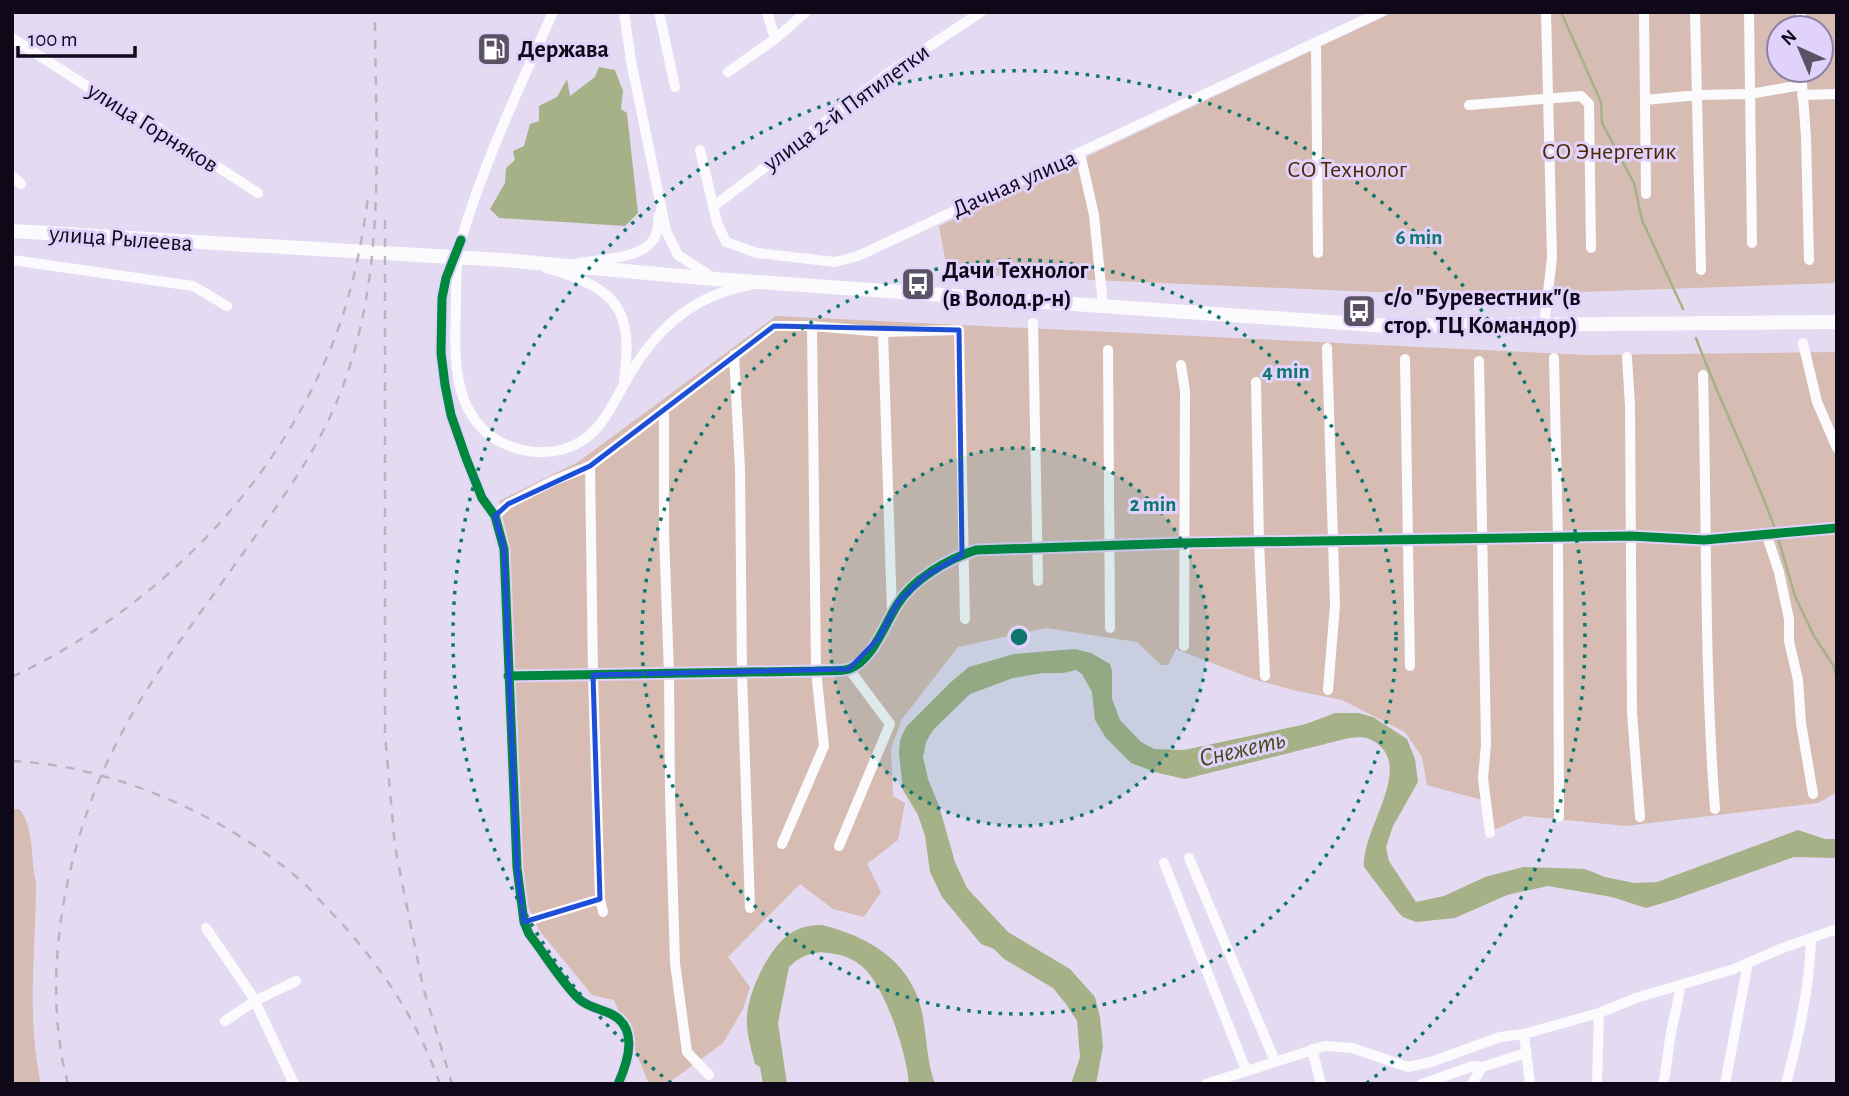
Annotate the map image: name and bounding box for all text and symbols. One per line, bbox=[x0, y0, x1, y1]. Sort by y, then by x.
scale bar bbox=[18, 14, 135, 58]
north arrow bbox=[1765, 14, 1835, 84]
text: N bbox=[1778, 26, 1801, 49]
text: 100 m bbox=[28, 29, 78, 50]
fuel station icon: Держава bbox=[475, 30, 513, 68]
place label: Держава bbox=[518, 38, 609, 62]
street label: улица 2-й Пятилетки bbox=[758, 40, 934, 176]
street label: улица Горняков bbox=[82, 78, 222, 178]
park label: СО Энергетик bbox=[1542, 140, 1676, 164]
street label: Дачная улица bbox=[949, 146, 1080, 222]
park label: СО Технолог bbox=[1287, 158, 1408, 182]
street label: улица Рылеева bbox=[47, 222, 194, 256]
text: 6 min bbox=[1396, 227, 1442, 248]
place label: Дачи Технолог (в Волод.р-н) bbox=[942, 259, 1089, 311]
bus stop icon: Дачи Технолог (в Волод.р-н) bbox=[899, 265, 937, 303]
place label: с/о "Буревестник"(в стор. ТЦ Командор) bbox=[1384, 286, 1581, 338]
bus stop icon: с/о "Буревестник"(в стор. ТЦ Командор) bbox=[1340, 292, 1378, 330]
text: 4 min bbox=[1262, 361, 1310, 382]
text: 2 min bbox=[1130, 494, 1176, 515]
centre of rings bbox=[1007, 625, 1031, 649]
water label: Снежеть bbox=[1196, 726, 1288, 772]

